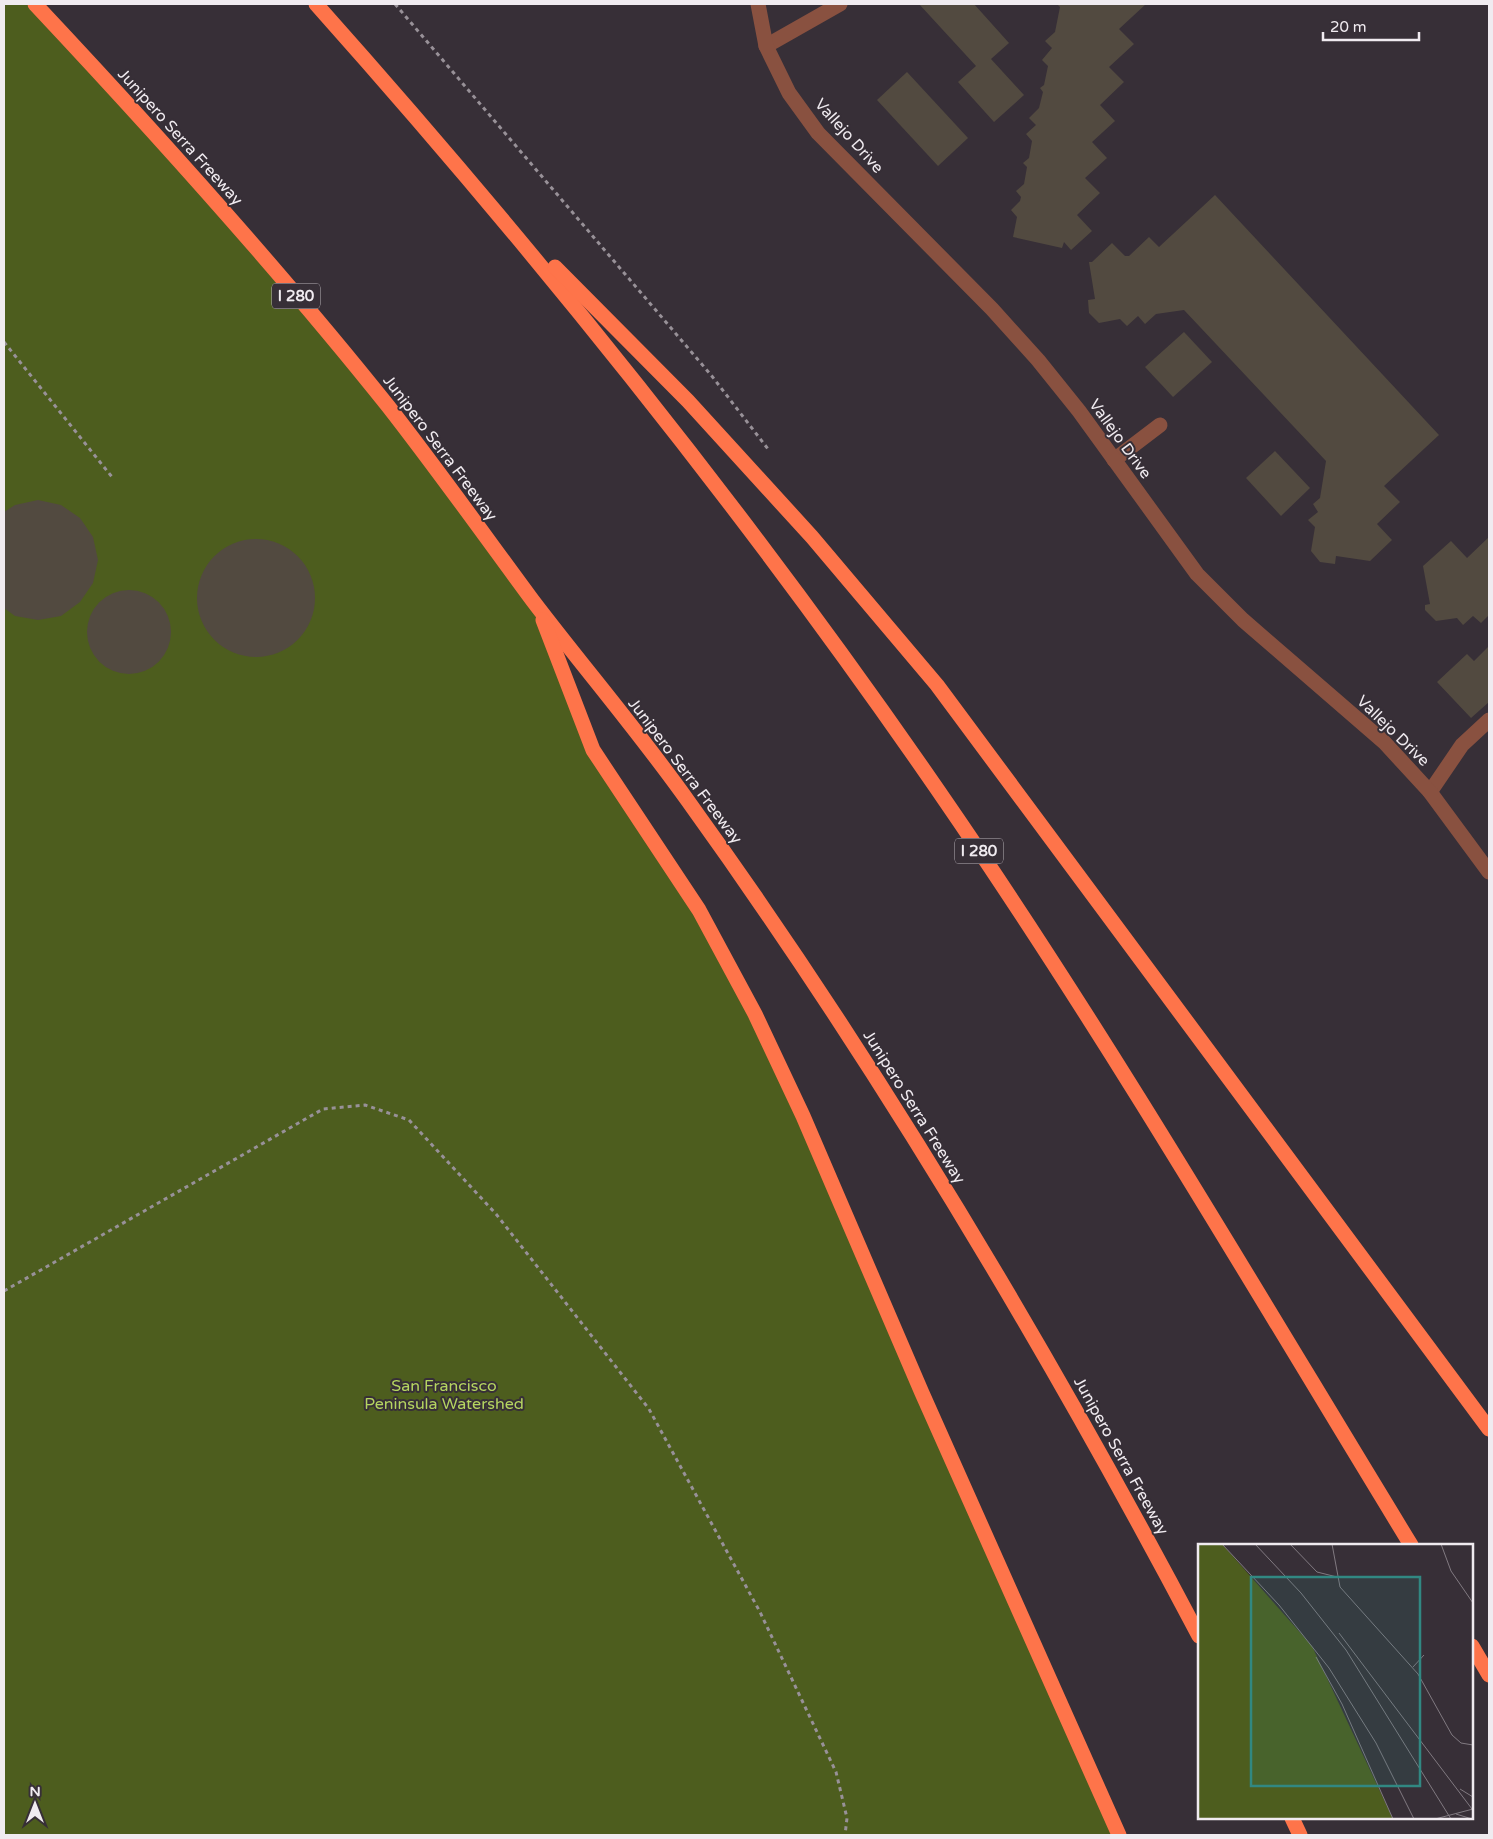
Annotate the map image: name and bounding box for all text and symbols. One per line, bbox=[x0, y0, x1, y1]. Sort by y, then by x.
scale bar bbox=[1323, 10, 1419, 42]
text: 20 m bbox=[1330, 18, 1367, 36]
street label: Junipero Serra Freeway bbox=[113, 64, 247, 210]
street label: Vallejo Drive bbox=[810, 95, 888, 177]
road number: I 280 bbox=[272, 284, 320, 308]
street label: Junipero Serra Freeway bbox=[379, 371, 502, 525]
street label: Vallejo Drive bbox=[1084, 395, 1156, 483]
street label: Vallejo Drive bbox=[1352, 691, 1434, 771]
street label: Junipero Serra Freeway bbox=[624, 694, 747, 848]
road number: I 280 bbox=[955, 838, 1003, 864]
street label: Junipero Serra Freeway bbox=[859, 1026, 970, 1188]
street label: Junipero Serra Freeway bbox=[1069, 1374, 1173, 1539]
park label: San Francisco Peninsula Watershed bbox=[364, 1376, 524, 1414]
inset map bbox=[1198, 1544, 1473, 1819]
north arrow bbox=[10, 1779, 60, 1829]
text: N bbox=[29, 1783, 41, 1800]

